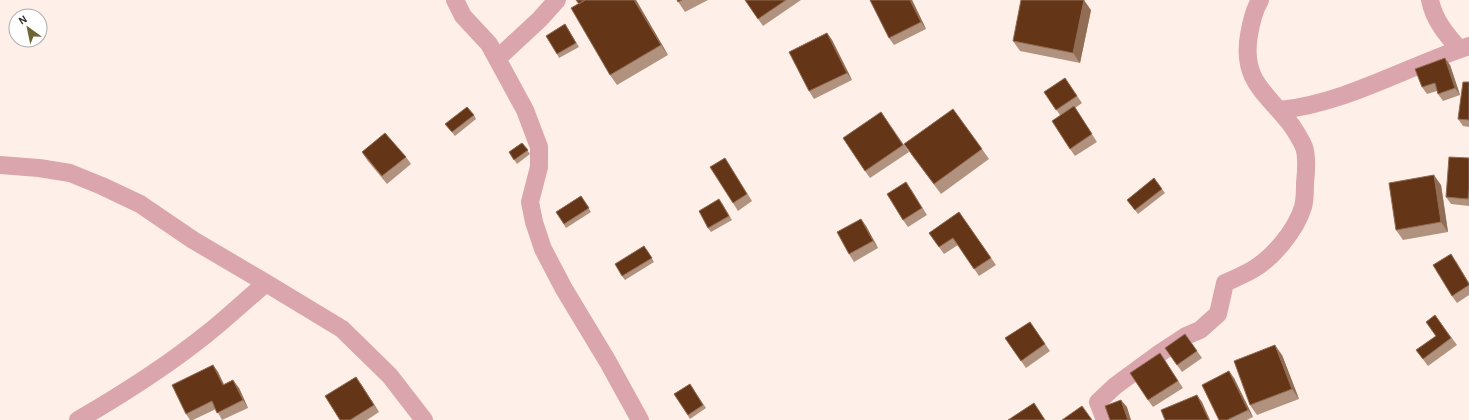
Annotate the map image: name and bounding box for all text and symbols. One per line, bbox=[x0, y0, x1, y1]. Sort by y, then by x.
north arrow bbox=[8, 8, 48, 48]
text: N bbox=[17, 13, 29, 27]

